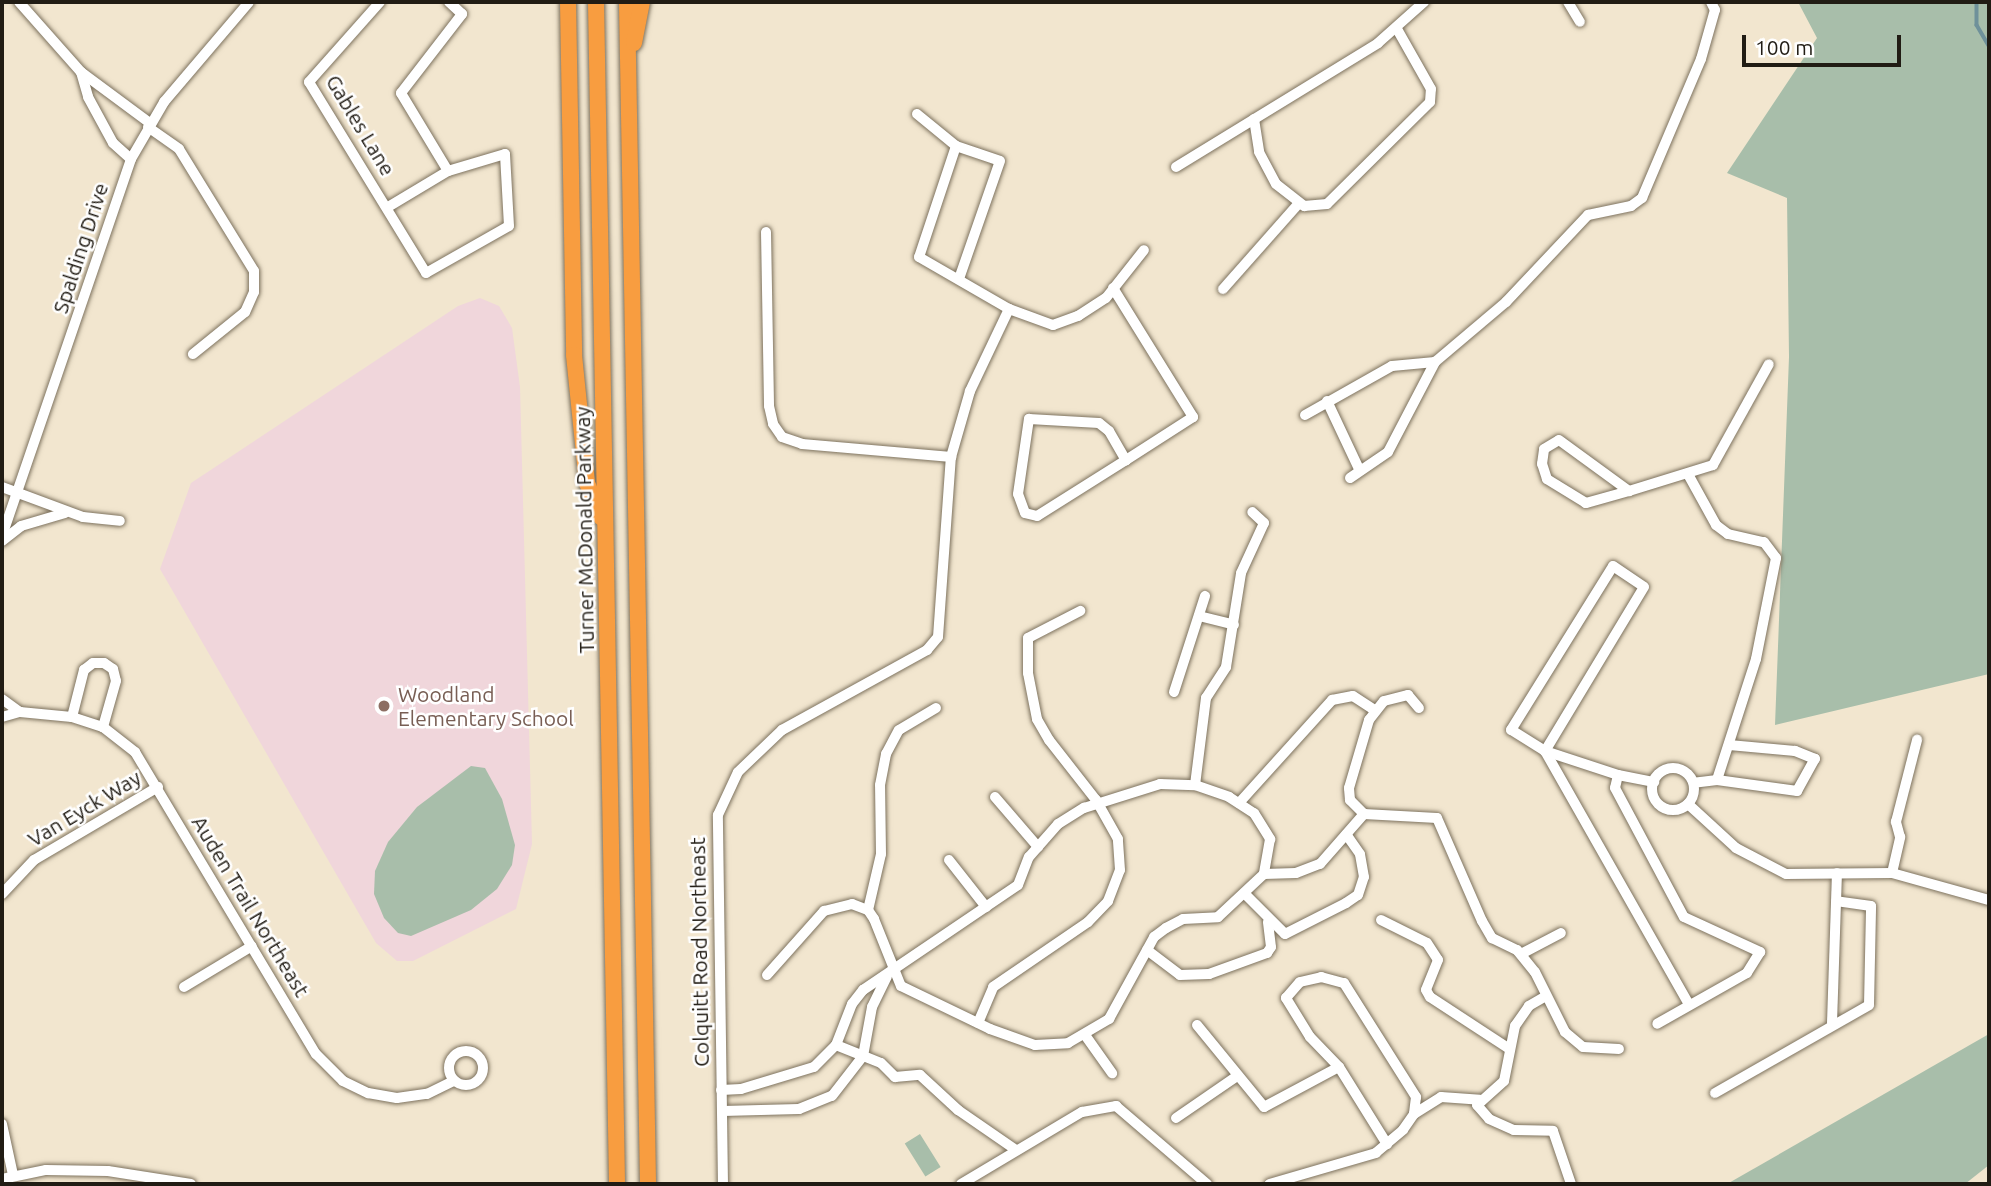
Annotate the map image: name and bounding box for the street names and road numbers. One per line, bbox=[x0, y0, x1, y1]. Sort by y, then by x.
street label: Gables Lane bbox=[321, 70, 401, 180]
street label: Spalding Drive bbox=[47, 180, 113, 316]
street label: Turner McDonald Parkway bbox=[569, 406, 599, 654]
street label: Van Eyck Way bbox=[23, 764, 145, 852]
street label: Auden Trail Northeast bbox=[187, 811, 315, 1001]
street label: Colquitt Road Northeast bbox=[684, 837, 714, 1067]

